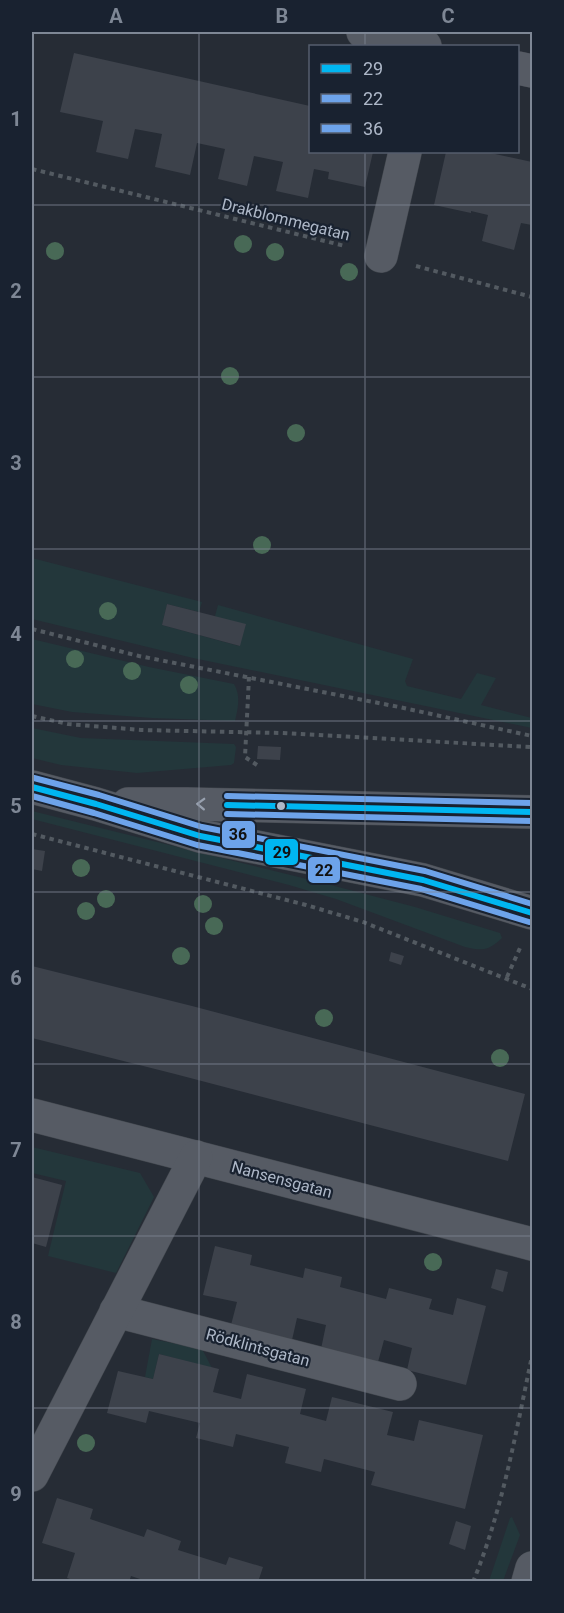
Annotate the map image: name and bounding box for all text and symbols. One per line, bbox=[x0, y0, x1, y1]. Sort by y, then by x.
text: A bbox=[109, 4, 123, 28]
text: B bbox=[276, 4, 288, 28]
text: C bbox=[441, 4, 455, 28]
legend bbox=[309, 45, 519, 153]
text: 29 bbox=[363, 58, 383, 79]
text: 22 bbox=[363, 88, 383, 109]
text: 1 bbox=[10, 107, 22, 131]
text: 36 bbox=[363, 118, 383, 139]
street label: Drakblommegatan bbox=[220, 194, 352, 245]
text: 2 bbox=[10, 279, 22, 303]
text: 3 bbox=[10, 451, 22, 475]
text: 4 bbox=[10, 622, 22, 646]
text: 5 bbox=[10, 794, 22, 818]
one-way arrow bbox=[197, 798, 206, 810]
unlabelled marker bbox=[275, 800, 287, 812]
line badge: 36 bbox=[221, 820, 256, 849]
text: 36 bbox=[229, 825, 247, 844]
line badge: 29 bbox=[264, 838, 299, 866]
text: 29 bbox=[273, 843, 291, 862]
line badge: 22 bbox=[307, 856, 341, 884]
text: 22 bbox=[315, 861, 333, 880]
text: 6 bbox=[10, 966, 22, 990]
text: 7 bbox=[10, 1138, 22, 1162]
street label: Nansensgatan bbox=[230, 1157, 334, 1202]
text: 8 bbox=[10, 1310, 22, 1334]
street label: Rödklintsgatan bbox=[204, 1325, 312, 1370]
text: 9 bbox=[10, 1482, 22, 1506]

